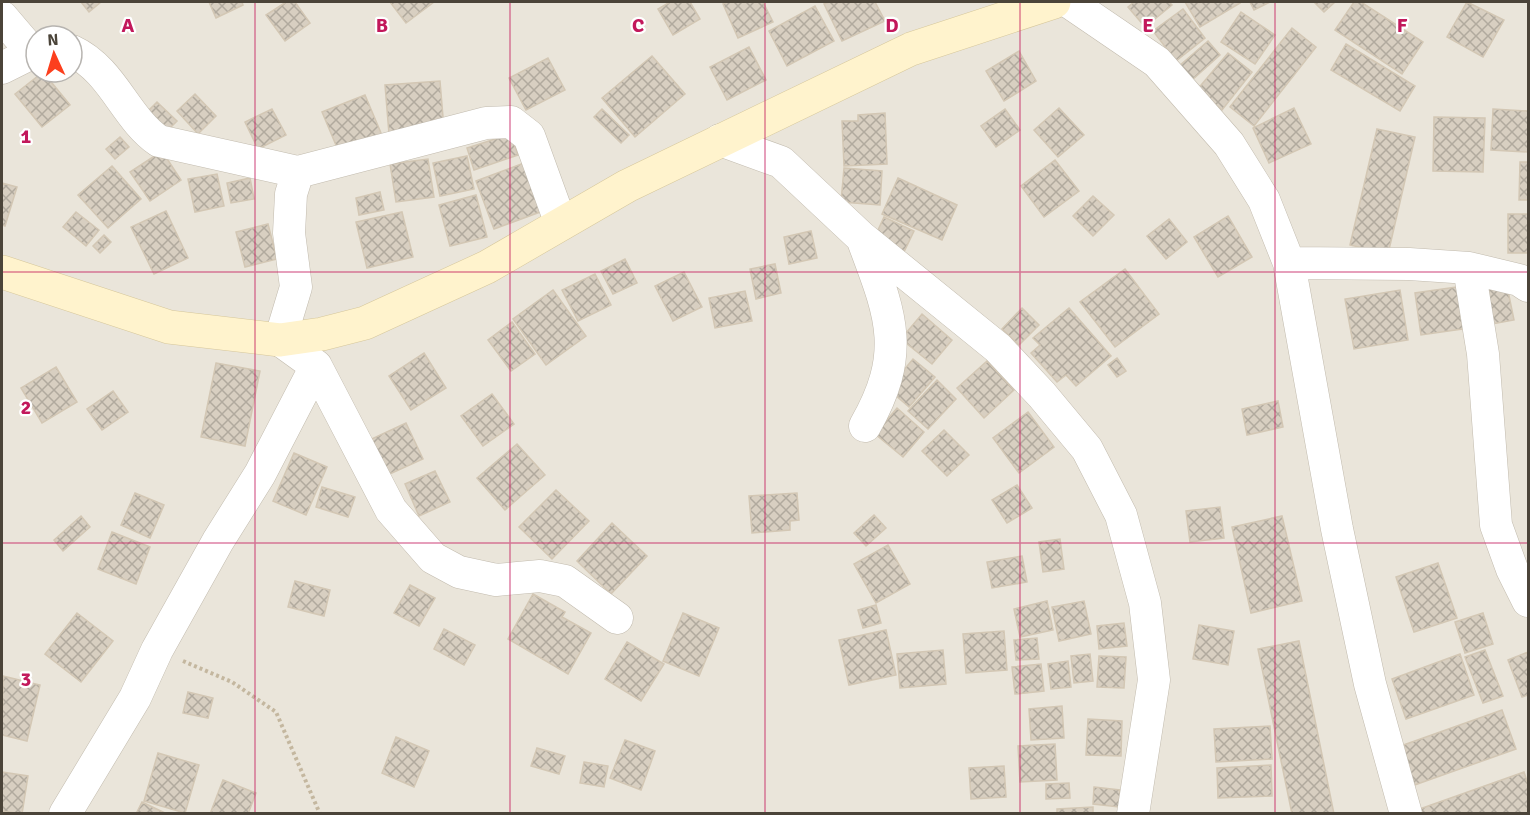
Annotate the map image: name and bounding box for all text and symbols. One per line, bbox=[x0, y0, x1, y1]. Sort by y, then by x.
text: A bbox=[122, 13, 135, 38]
text: B bbox=[376, 13, 388, 38]
text: C bbox=[632, 13, 644, 38]
text: D bbox=[885, 13, 899, 38]
text: E bbox=[1142, 13, 1154, 38]
text: F bbox=[1397, 13, 1408, 38]
north arrow bbox=[24, 24, 84, 84]
text: N bbox=[47, 30, 59, 50]
text: 1 bbox=[21, 124, 32, 149]
text: 2 bbox=[21, 395, 31, 420]
text: 3 bbox=[21, 667, 31, 692]

